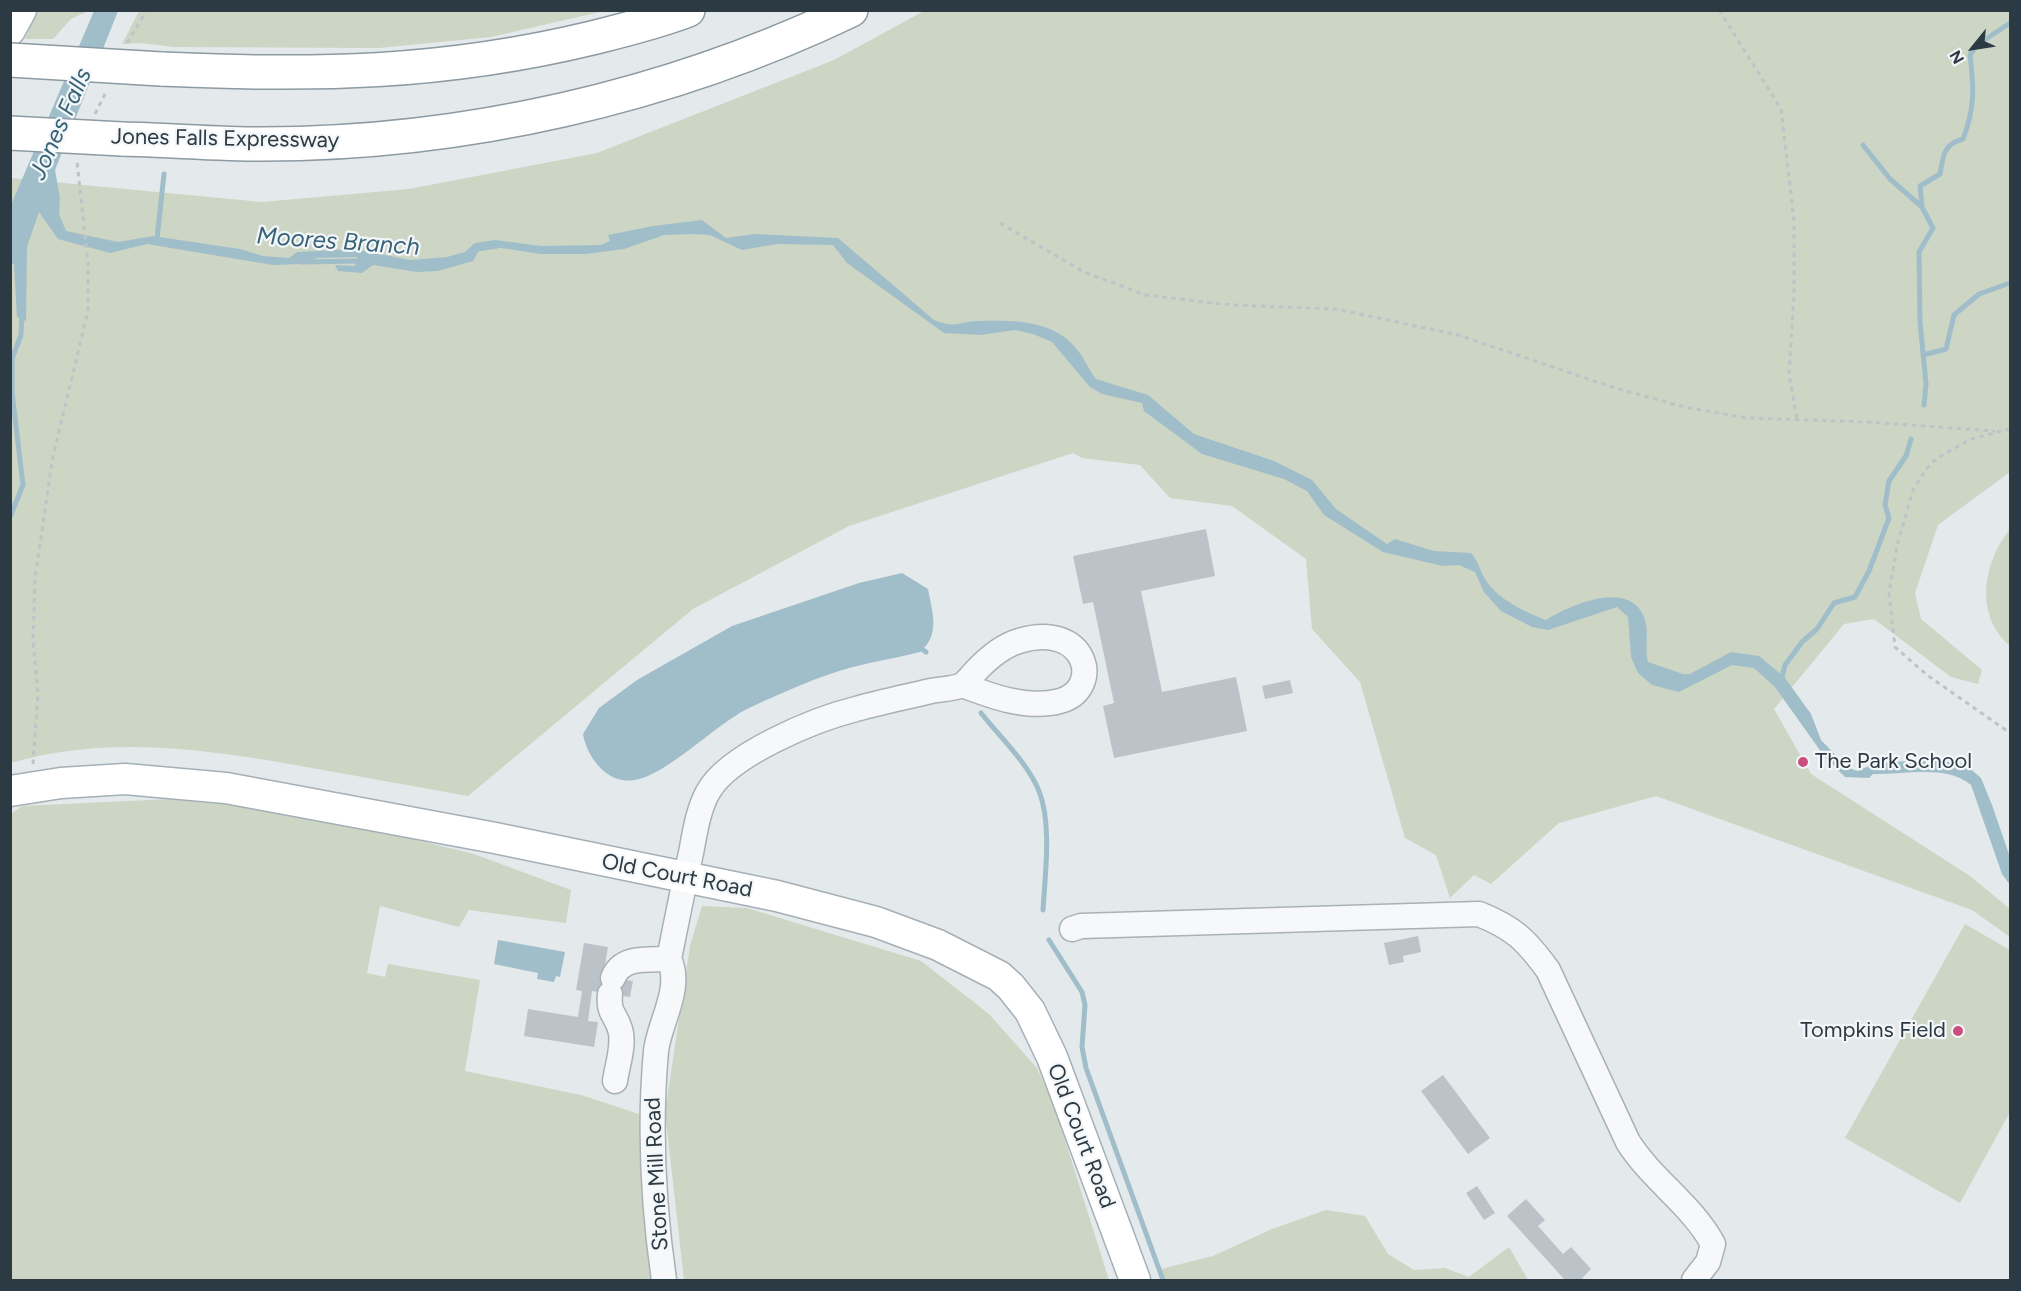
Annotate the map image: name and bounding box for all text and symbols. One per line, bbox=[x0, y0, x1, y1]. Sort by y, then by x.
north arrow bbox=[1943, 18, 2003, 78]
text: N bbox=[1946, 47, 1968, 67]
water label: Jones Falls bbox=[24, 64, 98, 184]
street label: Jones Falls Expressway bbox=[111, 124, 339, 154]
water label: Moores Branch bbox=[255, 222, 421, 262]
place label: The Park School bbox=[1815, 749, 1972, 775]
marker: The Park School bbox=[1796, 755, 1810, 769]
street label: Old Court Road bbox=[599, 848, 755, 904]
place label: Tompkins Field bbox=[1800, 1018, 1946, 1044]
marker: Tompkins Field bbox=[1951, 1024, 1965, 1038]
street label: Old Court Road bbox=[1041, 1060, 1121, 1212]
street label: Stone Mill Road bbox=[640, 1097, 674, 1251]

